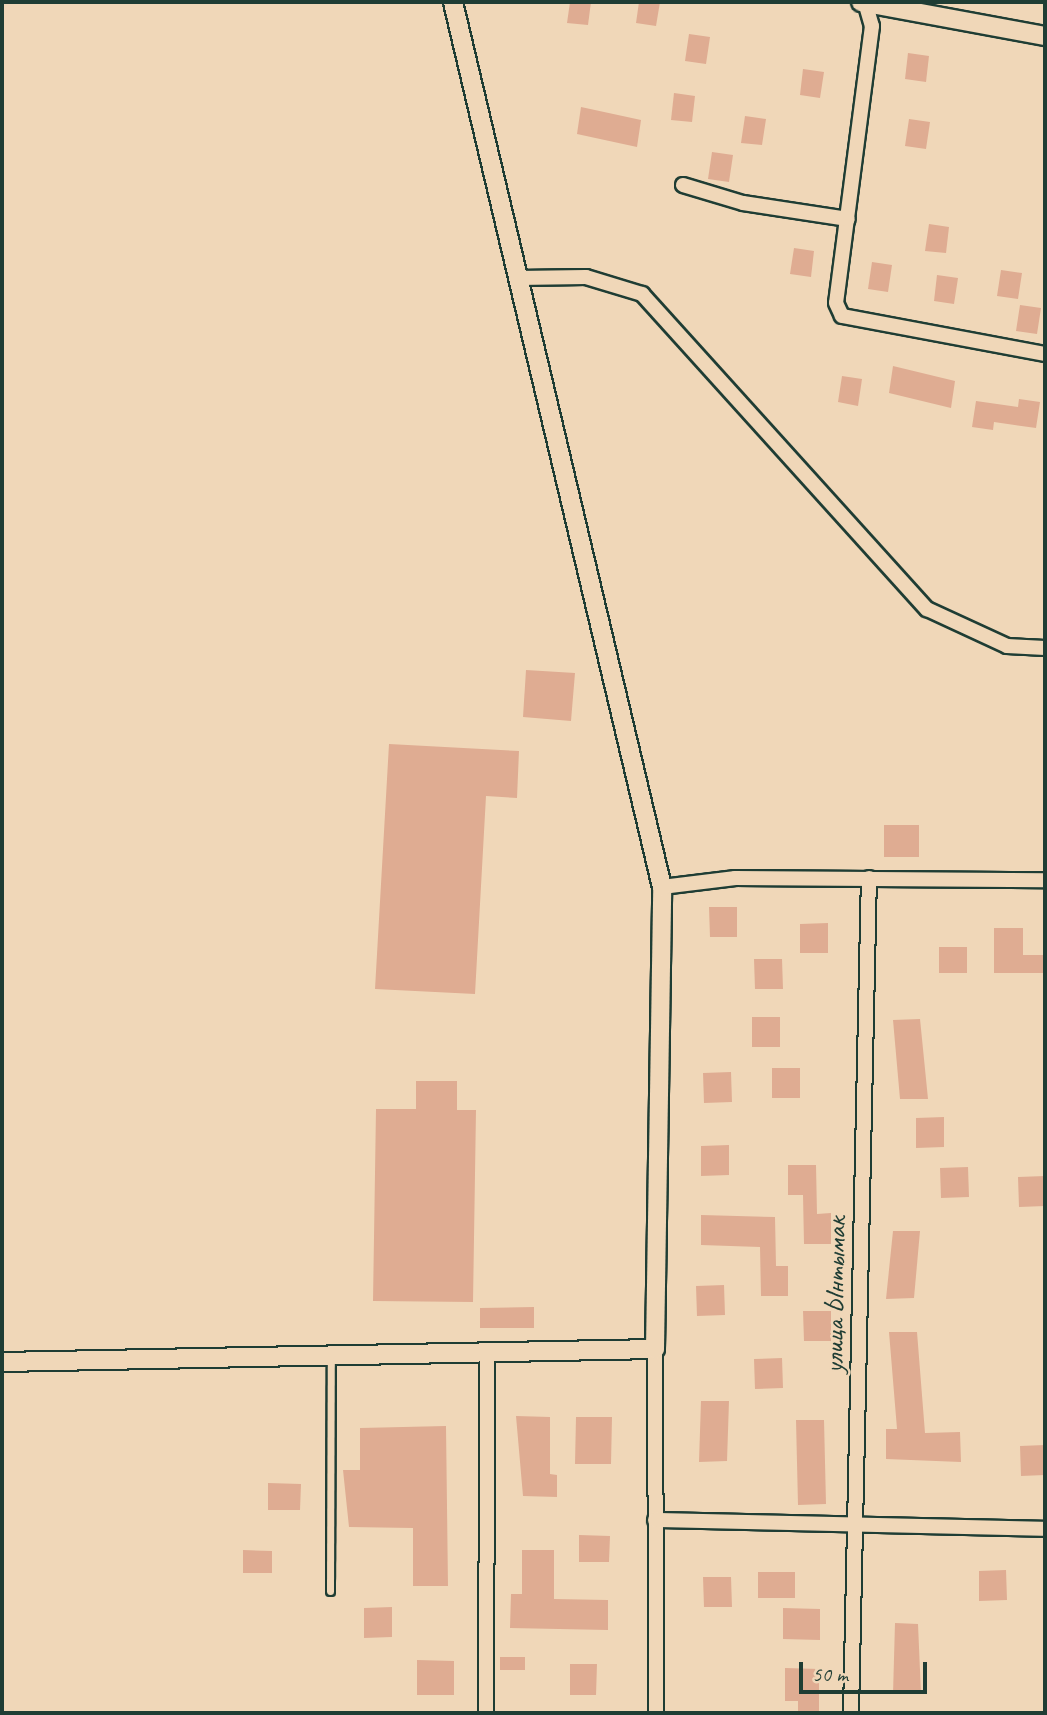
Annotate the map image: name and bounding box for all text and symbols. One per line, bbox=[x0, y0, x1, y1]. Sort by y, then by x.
street label: улица Ынтымак bbox=[817, 1215, 853, 1375]
scale bar bbox=[802, 1648, 930, 1692]
text: 50 m bbox=[812, 1661, 848, 1687]

